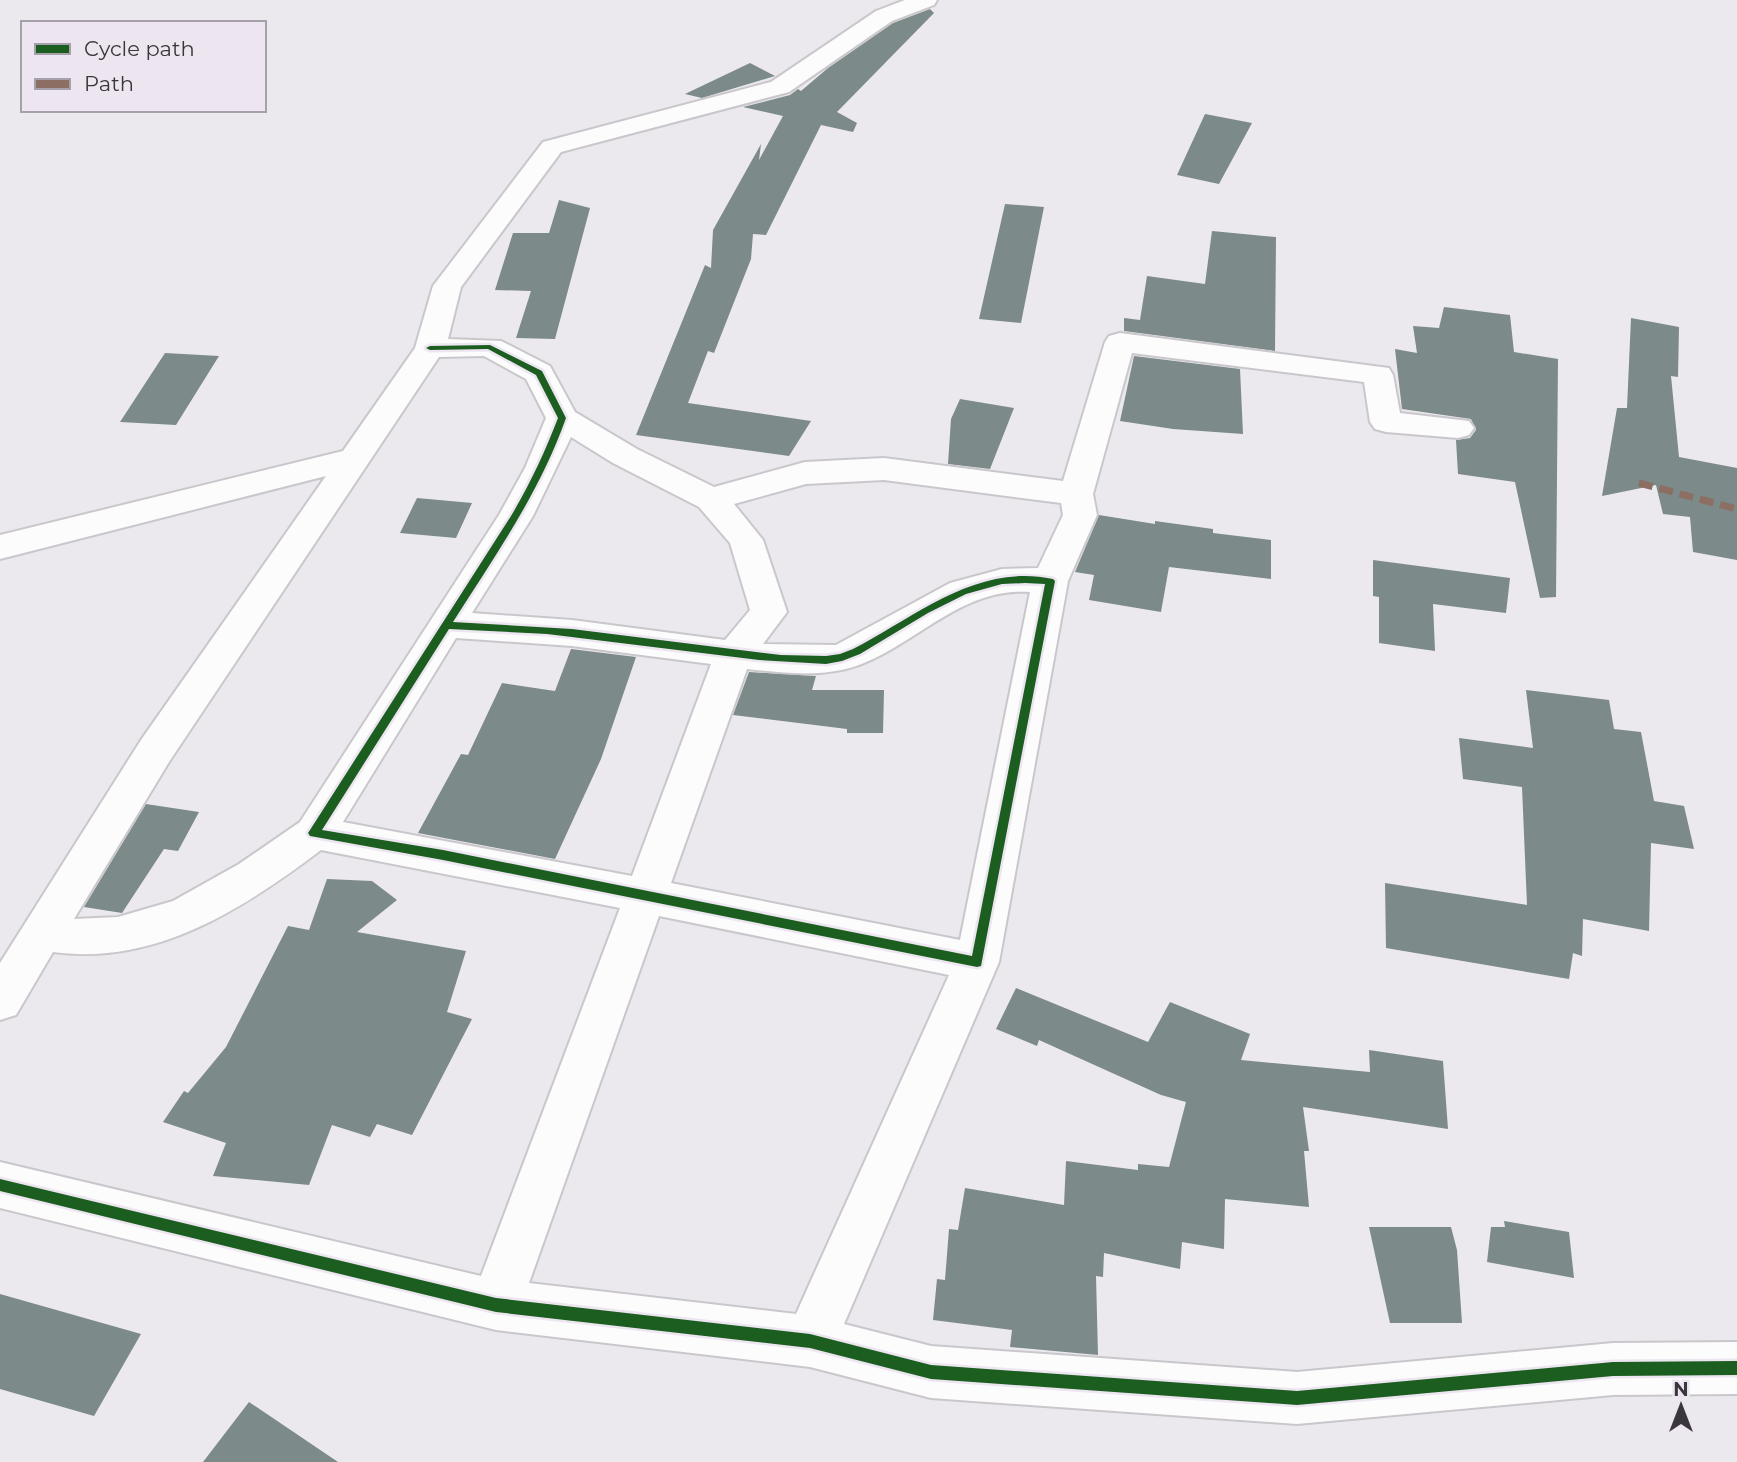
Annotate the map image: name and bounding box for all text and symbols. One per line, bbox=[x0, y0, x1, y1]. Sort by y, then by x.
legend bbox=[21, 21, 266, 112]
text: Cycle path bbox=[84, 36, 195, 61]
text: Path bbox=[84, 71, 134, 96]
north arrow bbox=[1646, 1371, 1716, 1441]
text: N bbox=[1673, 1378, 1689, 1401]

